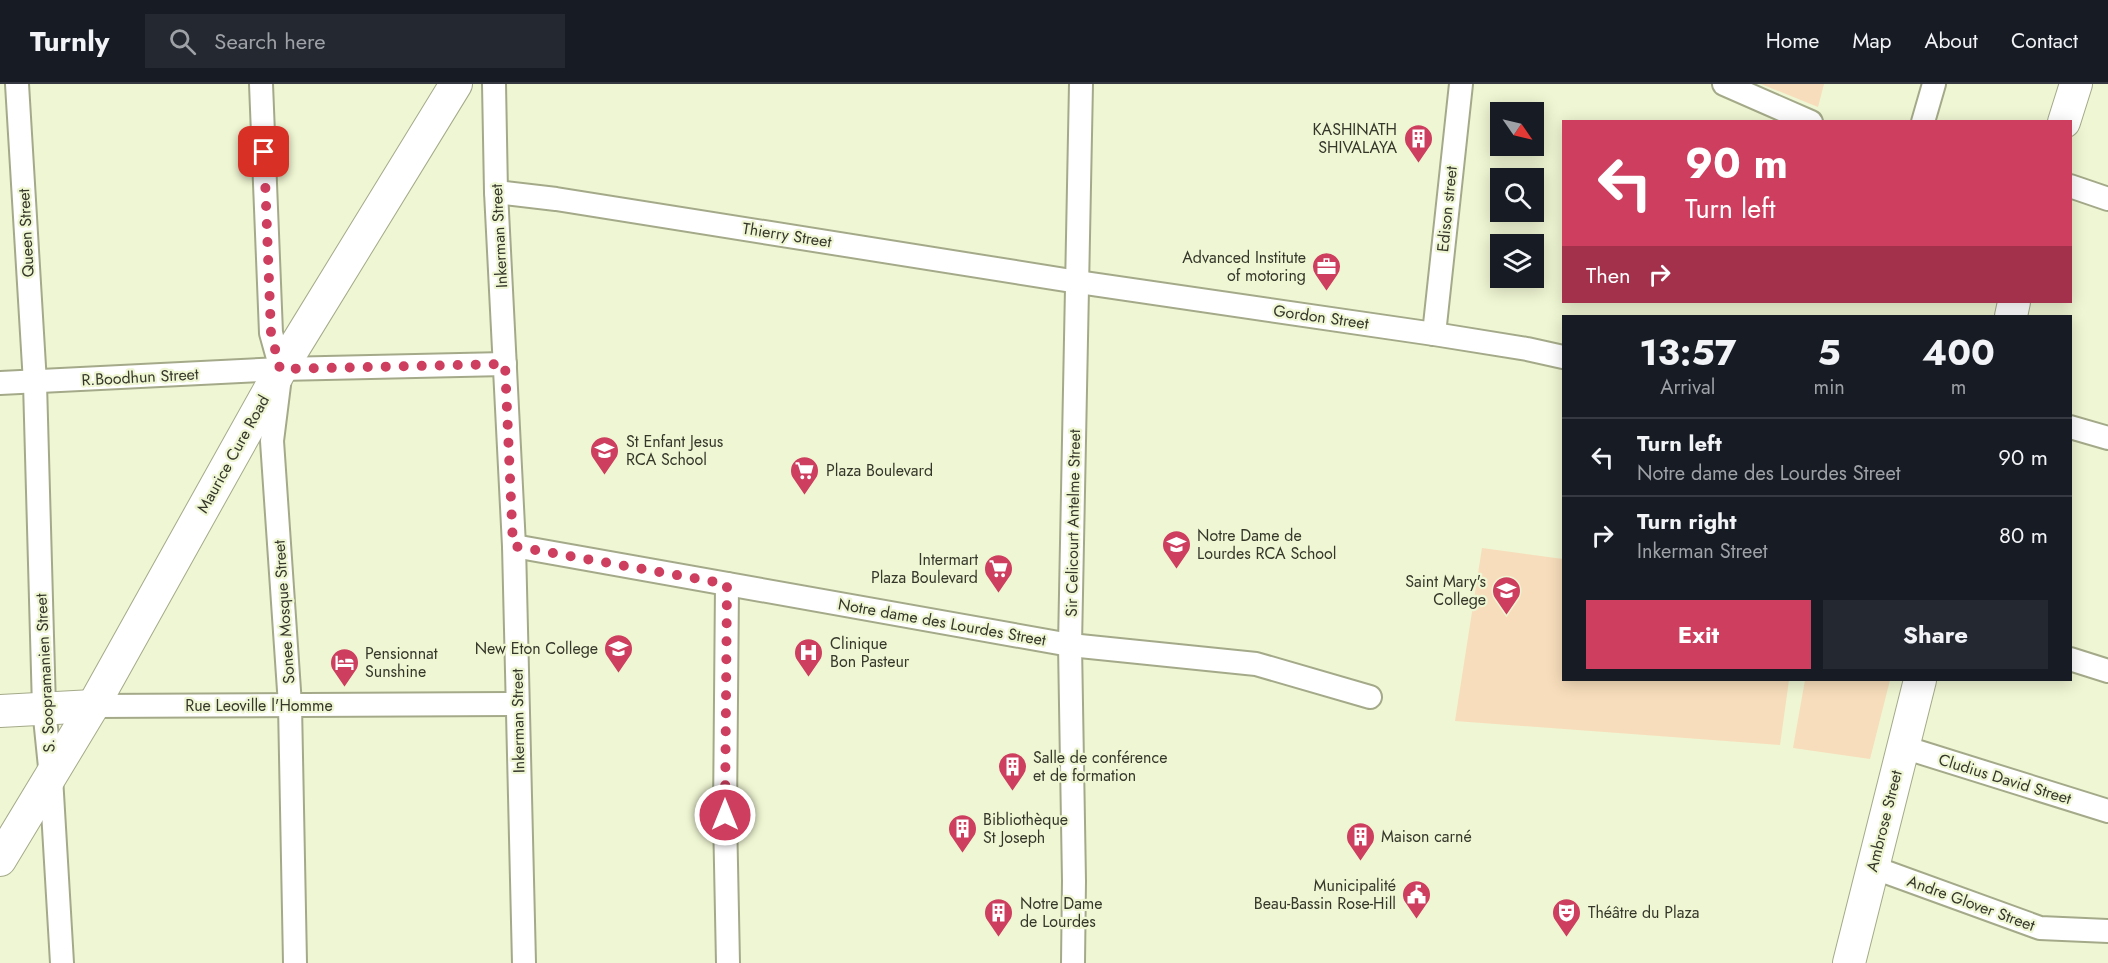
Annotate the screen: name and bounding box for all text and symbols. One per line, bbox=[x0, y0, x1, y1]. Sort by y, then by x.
search box bbox=[145, 14, 565, 68]
text: Turnly bbox=[30, 21, 109, 62]
icon: search bbox=[166, 25, 199, 58]
text: Search here bbox=[214, 25, 326, 57]
text: Home bbox=[1766, 26, 1819, 56]
text: Map bbox=[1852, 26, 1892, 56]
text: About bbox=[1925, 26, 1978, 56]
text: Contact bbox=[2011, 26, 2078, 56]
north arrow bbox=[1490, 102, 1544, 156]
map controls bbox=[1490, 102, 1544, 288]
place label: KASHINATH SHIVALAYA bbox=[1313, 118, 1397, 159]
building icon: KASHINATH SHIVALAYA bbox=[1402, 122, 1434, 164]
pin bbox=[238, 126, 289, 177]
text: 90 m bbox=[1685, 133, 1788, 194]
icon: arrive bbox=[247, 135, 280, 168]
icon: left bbox=[1586, 144, 1664, 222]
street label: Edison street bbox=[1431, 165, 1463, 253]
button: search bbox=[1490, 168, 1544, 222]
street label: Inkerman Street bbox=[485, 183, 513, 289]
street label: Queen Street bbox=[12, 188, 40, 278]
text: Turn left bbox=[1685, 189, 1775, 228]
street label: Thierry Street bbox=[741, 217, 833, 253]
button: layers bbox=[1490, 234, 1544, 288]
place label: Advanced Institute of motoring bbox=[1182, 246, 1306, 287]
office icon: Advanced Institute of motoring bbox=[1311, 250, 1343, 292]
icon: right bbox=[1643, 258, 1676, 291]
text: Then bbox=[1586, 259, 1631, 291]
street label: Gordon Street bbox=[1272, 299, 1370, 335]
text: 13:57 bbox=[1639, 326, 1736, 378]
text: 5 bbox=[1818, 326, 1841, 378]
text: 400 bbox=[1922, 326, 1995, 378]
street label: R.Boodhun Street bbox=[81, 362, 199, 392]
text: Arrival bbox=[1660, 373, 1715, 402]
text: min bbox=[1814, 373, 1845, 402]
text: m bbox=[1951, 373, 1966, 402]
street label: Maurice Cure Road bbox=[191, 391, 275, 517]
text: Turn left bbox=[1637, 427, 1722, 459]
street label: Sir Celicourt Antelme Street bbox=[1060, 429, 1086, 617]
place label: St Enfant Jesus RCA School bbox=[626, 430, 723, 471]
school or university icon: St Enfant Jesus RCA School bbox=[589, 434, 621, 476]
icon: left bbox=[1586, 441, 1619, 474]
text: 90 m bbox=[1998, 441, 2048, 473]
supermarket icon: Plaza Boulevard bbox=[789, 454, 821, 496]
place label: Plaza Boulevard bbox=[826, 459, 933, 482]
text: Notre dame des Lourdes Street bbox=[1637, 459, 1901, 488]
text: Turn right bbox=[1637, 505, 1737, 537]
icon: right bbox=[1586, 519, 1619, 552]
text: 80 m bbox=[1999, 519, 2048, 551]
place label: Notre Dame de Lourdes RCA School bbox=[1197, 524, 1336, 565]
school or university icon: Notre Dame de Lourdes RCA School bbox=[1160, 528, 1192, 570]
text: Inkerman Street bbox=[1637, 537, 1768, 566]
street label: Sonee Mosque Street bbox=[267, 539, 300, 685]
place label: Intermart Plaza Boulevard bbox=[871, 548, 978, 589]
supermarket icon: Intermart Plaza Boulevard bbox=[983, 552, 1015, 594]
place label: Saint Mary's College bbox=[1405, 570, 1486, 611]
school or university icon: Saint Mary's College bbox=[1491, 574, 1523, 616]
street label: Notre dame des Lourdes Street bbox=[836, 592, 1048, 652]
street label: S. Soopramanien Street bbox=[29, 593, 61, 753]
button: Exit bbox=[1586, 600, 1811, 669]
button: Share bbox=[1823, 600, 2048, 669]
school or university icon: New Eton College bbox=[603, 632, 635, 674]
place label: Clinique Bon Pasteur bbox=[830, 632, 910, 673]
hospital icon: Clinique Bon Pasteur bbox=[793, 636, 825, 678]
place label: New Eton College bbox=[475, 637, 598, 660]
place label: Pensionnat Sunshine bbox=[365, 642, 438, 683]
hotel icon: Pensionnat Sunshine bbox=[328, 646, 360, 688]
street label: Inkerman Street bbox=[506, 668, 530, 773]
street label: Rue Leoville l'Homme bbox=[185, 694, 333, 717]
place label: Salle de conférence et de formation bbox=[1033, 746, 1167, 787]
street label: Cludius David Street bbox=[1936, 748, 2074, 810]
building icon: Salle de conférence et de formation bbox=[996, 750, 1028, 792]
street label: Ambrose Street bbox=[1860, 768, 1908, 874]
position arrow bbox=[693, 783, 757, 847]
place label: Bibliothèque St Joseph bbox=[983, 808, 1068, 849]
building icon: Bibliothèque St Joseph bbox=[946, 812, 978, 854]
building icon: Maison carné bbox=[1344, 820, 1376, 862]
place label: Maison carné bbox=[1381, 825, 1472, 848]
street label: Andre Glover Street bbox=[1904, 869, 2038, 937]
place label: Municipalité Beau-Bassin Rose-Hill bbox=[1254, 874, 1396, 915]
public building icon: Municipalité Beau-Bassin Rose-Hill bbox=[1401, 878, 1433, 920]
place label: Notre Dame de Lourdes bbox=[1020, 892, 1103, 933]
building icon: Notre Dame de Lourdes bbox=[983, 896, 1015, 938]
theatre icon: Théâtre du Plaza bbox=[1551, 896, 1583, 938]
place label: Théâtre du Plaza bbox=[1588, 901, 1700, 924]

